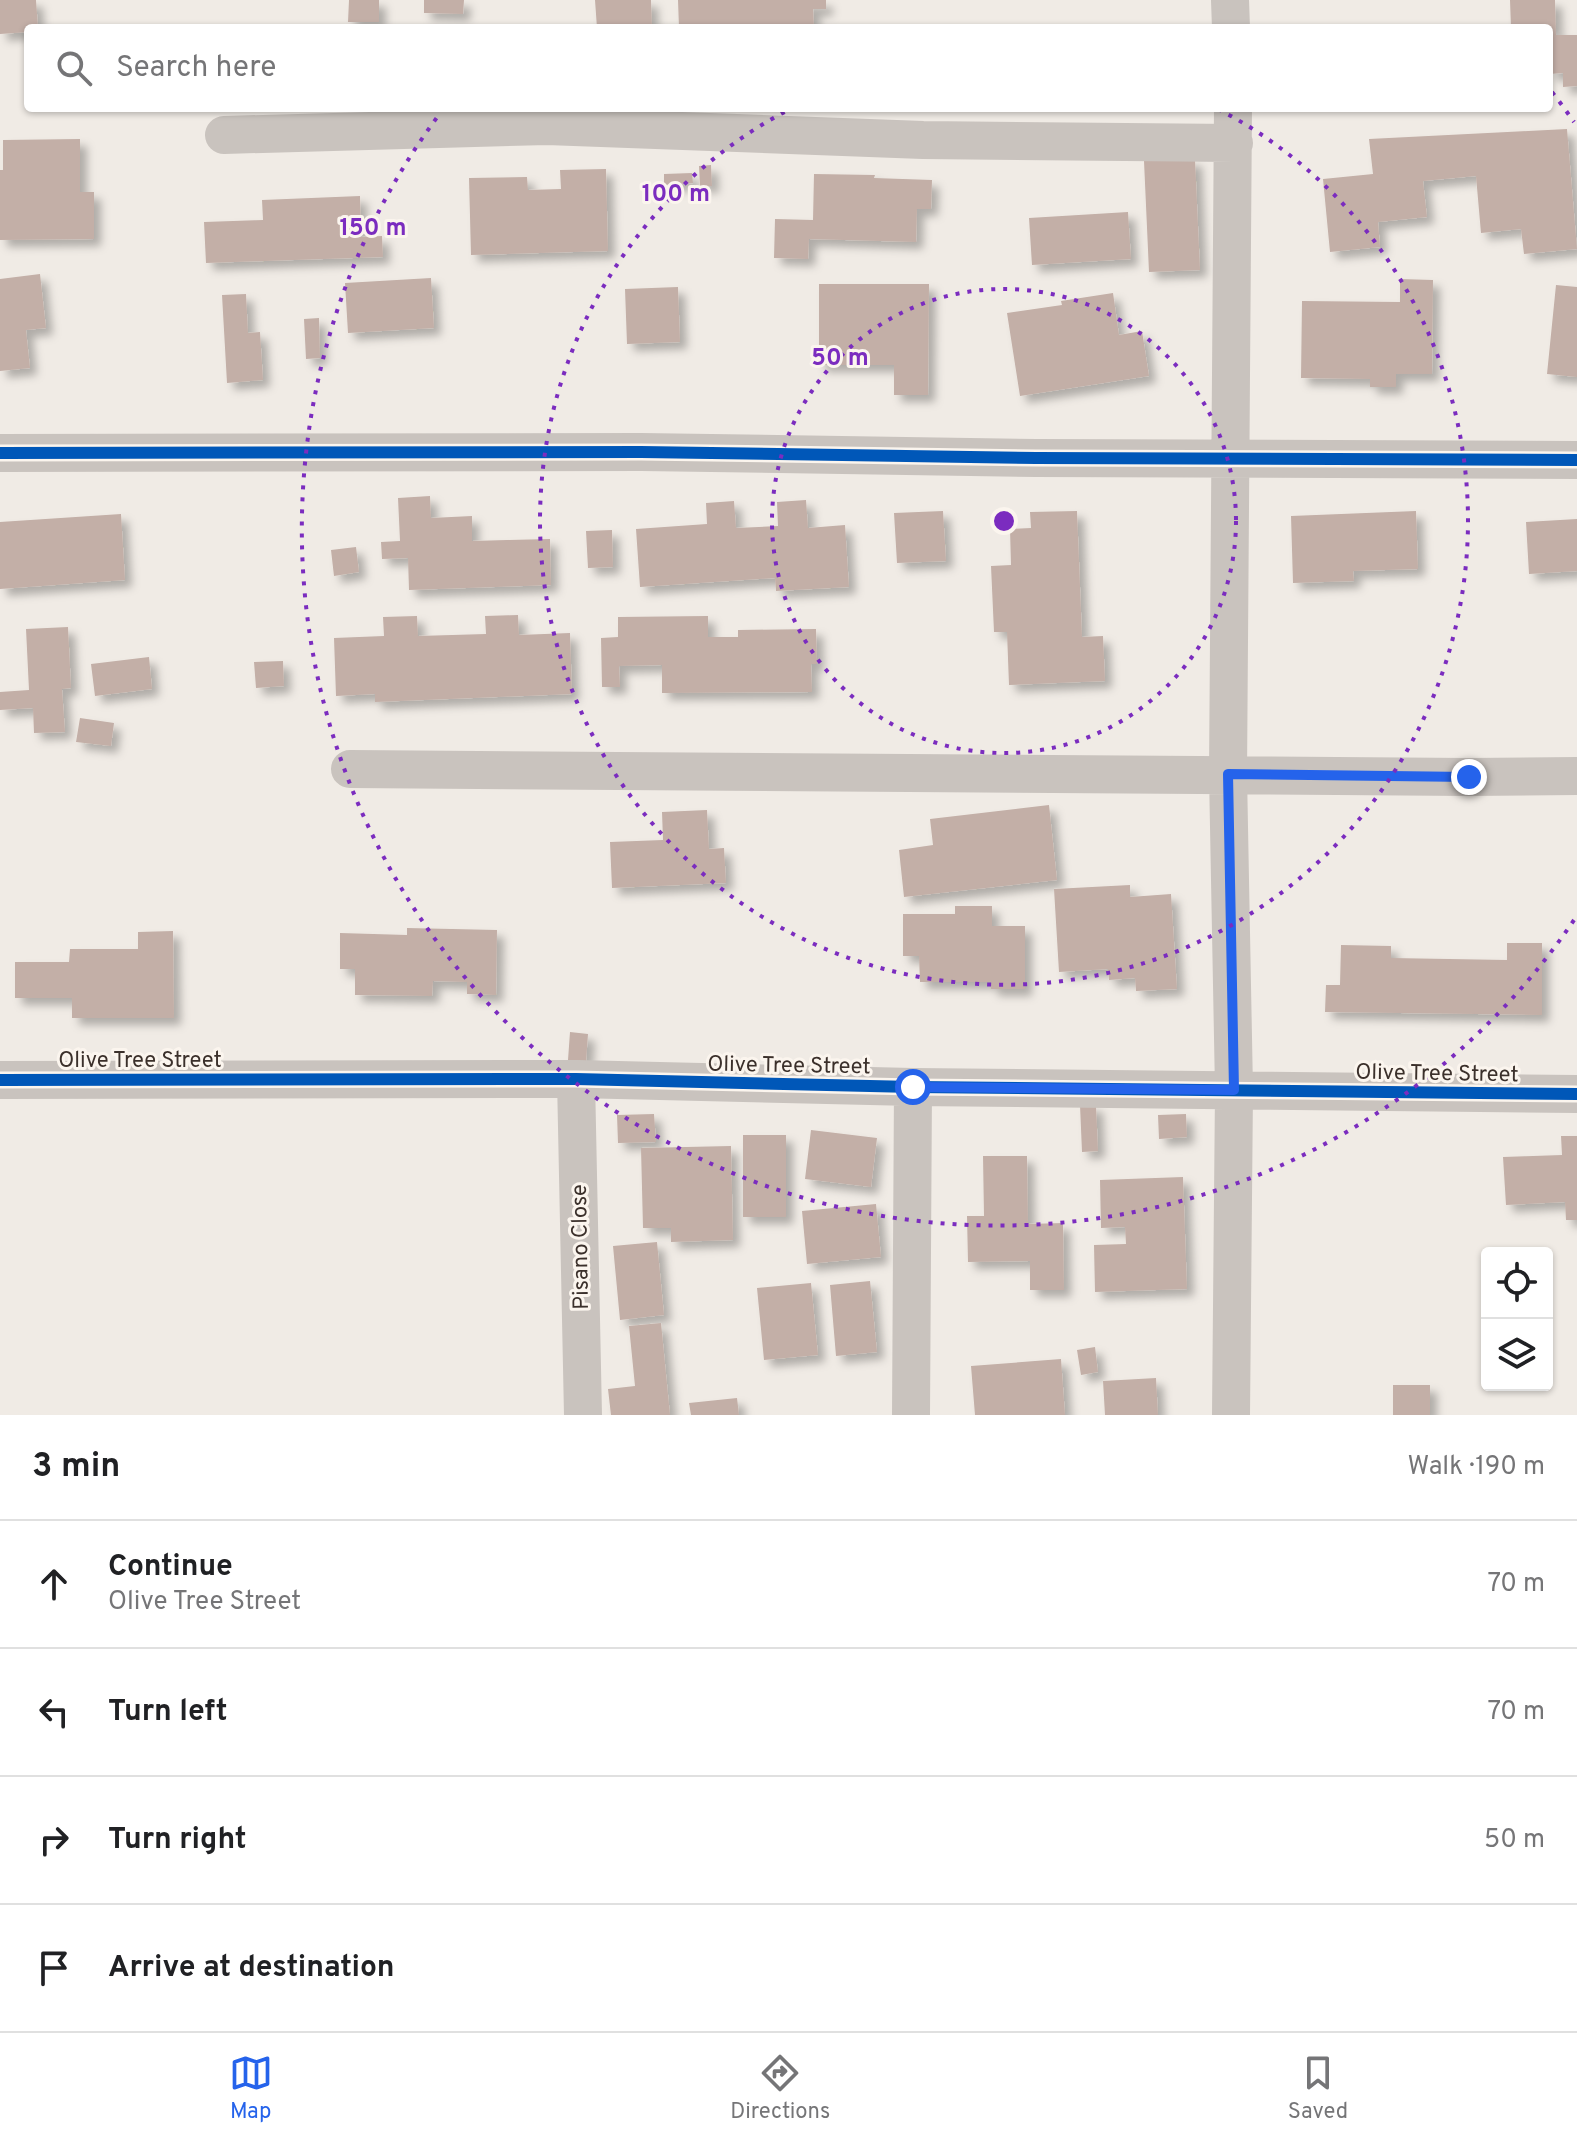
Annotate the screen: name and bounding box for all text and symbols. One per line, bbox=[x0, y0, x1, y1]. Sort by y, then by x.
search box bbox=[24, 24, 1553, 112]
icon: search bbox=[52, 46, 96, 90]
text: Search here bbox=[116, 50, 276, 87]
text: 100 m bbox=[642, 180, 710, 210]
text: 150 m bbox=[339, 214, 407, 244]
text: 50 m bbox=[811, 344, 869, 374]
centre of rings bbox=[990, 507, 1018, 535]
route end bbox=[1451, 759, 1487, 795]
street label: Olive Tree Street bbox=[58, 1048, 222, 1075]
street label: Olive Tree Street bbox=[707, 1052, 871, 1081]
street label: Olive Tree Street bbox=[1355, 1060, 1519, 1089]
route start bbox=[895, 1069, 931, 1105]
street label: Pisano Close bbox=[567, 1184, 596, 1310]
map controls bbox=[1481, 1247, 1553, 1391]
button: locate bbox=[1481, 1247, 1553, 1319]
button: layers bbox=[1481, 1319, 1553, 1391]
text: 3 min bbox=[32, 1446, 120, 1489]
text: Walk · 190 m bbox=[1407, 1451, 1545, 1484]
text: Continue bbox=[108, 1549, 233, 1586]
icon: ahead bbox=[32, 1562, 76, 1606]
text: 70 m bbox=[1487, 1568, 1545, 1601]
text: Olive Tree Street bbox=[108, 1586, 301, 1619]
icon: left bbox=[32, 1690, 76, 1734]
text: Turn left bbox=[108, 1694, 228, 1731]
text: 70 m bbox=[1487, 1696, 1545, 1729]
icon: right bbox=[32, 1818, 76, 1862]
text: Turn right bbox=[108, 1822, 246, 1859]
text: 50 m bbox=[1484, 1824, 1545, 1857]
icon: arrive bbox=[32, 1946, 76, 1990]
text: Arrive at destination bbox=[108, 1950, 394, 1987]
tab: Map bbox=[229, 2051, 273, 2126]
tab: Directions bbox=[730, 2051, 830, 2126]
tab: Saved bbox=[1288, 2051, 1348, 2126]

